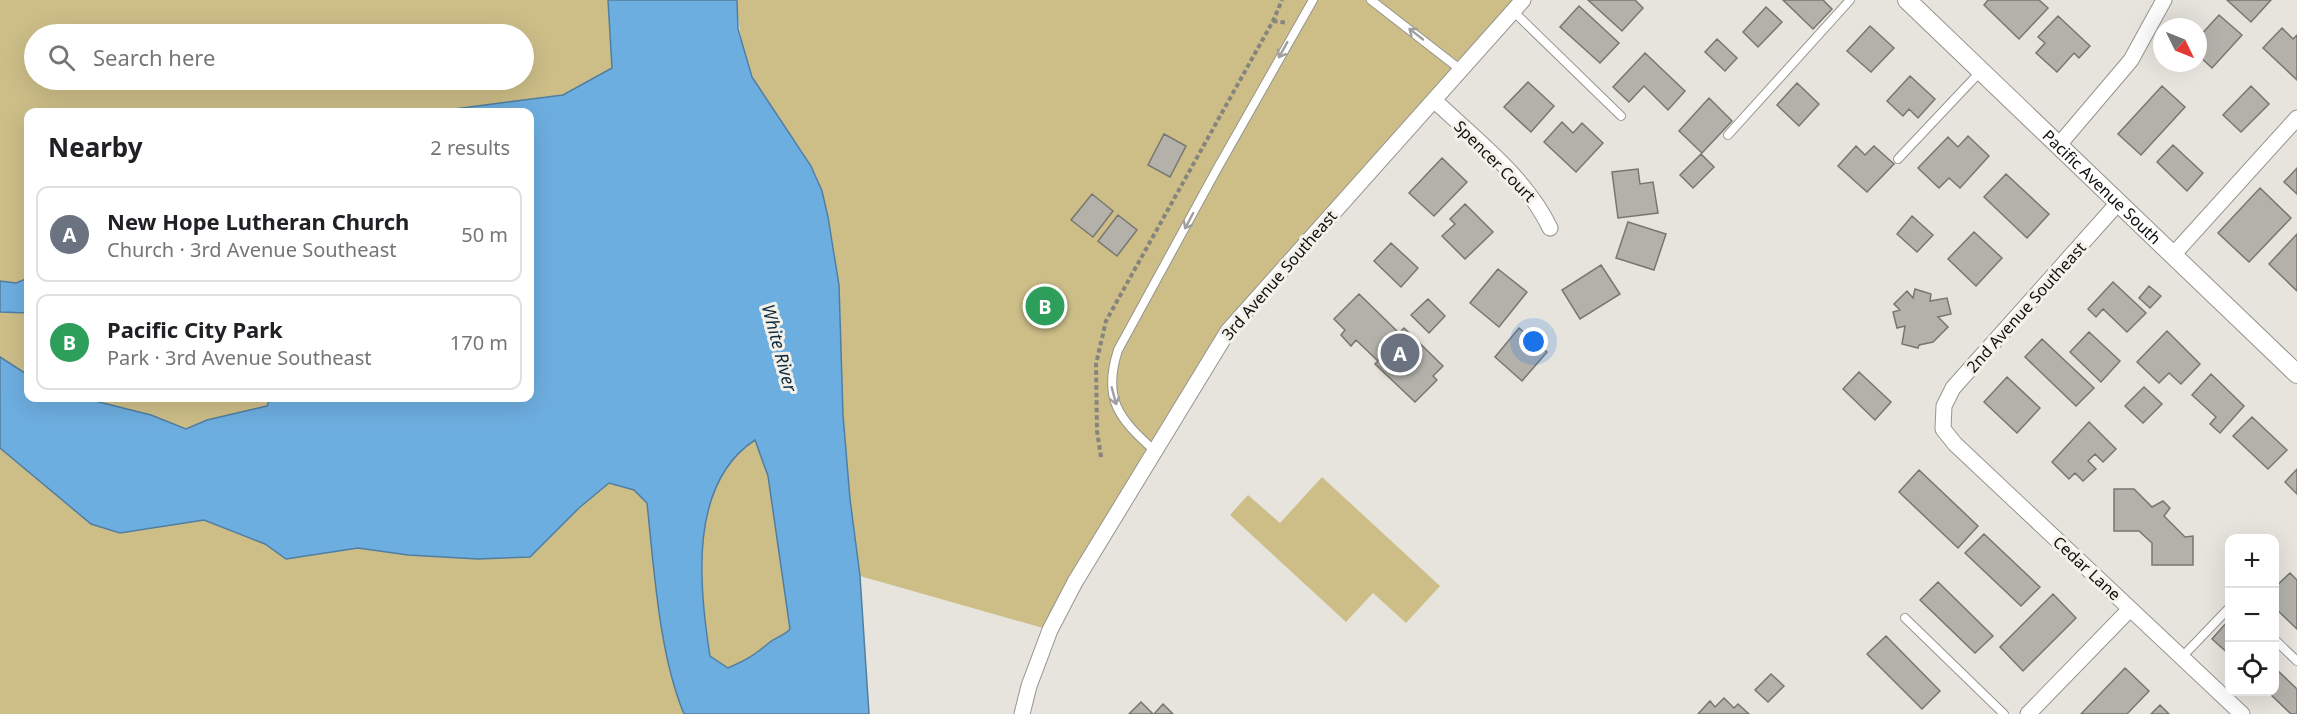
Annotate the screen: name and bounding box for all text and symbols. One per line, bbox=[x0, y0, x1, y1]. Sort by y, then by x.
north arrow bbox=[2153, 18, 2207, 72]
search box bbox=[24, 24, 534, 90]
one-way arrow bbox=[1409, 28, 1425, 41]
icon: search bbox=[45, 41, 78, 74]
one-way arrow bbox=[1277, 41, 1289, 58]
text: Search here bbox=[93, 42, 215, 72]
street label: Spencer Court bbox=[1449, 115, 1541, 207]
street label: Pacific Avenue South bbox=[2038, 125, 2166, 249]
text: Nearby bbox=[48, 129, 143, 165]
text: 2 results bbox=[430, 134, 510, 161]
street label: 3rd Avenue Southeast bbox=[1216, 205, 1342, 345]
text: New Hope Lutheran Church bbox=[107, 206, 409, 236]
one-way arrow bbox=[1183, 212, 1195, 229]
text: A bbox=[63, 221, 76, 248]
text: 50 m bbox=[461, 221, 508, 248]
text: Church · 3rd Avenue Southeast bbox=[107, 236, 396, 263]
street label: 2nd Avenue Southeast bbox=[1961, 237, 2091, 377]
pin: B bbox=[1026, 284, 1064, 328]
water label: White River bbox=[757, 301, 803, 395]
text: Pacific City Park bbox=[107, 314, 283, 344]
your location bbox=[1519, 327, 1548, 356]
text: B bbox=[63, 329, 76, 356]
text: 170 m bbox=[450, 329, 508, 356]
pin: A bbox=[1380, 330, 1420, 376]
text: Park · 3rd Avenue Southeast bbox=[107, 344, 372, 371]
one-way arrow bbox=[1109, 386, 1120, 405]
street label: Cedar Lane bbox=[2048, 531, 2126, 605]
map controls bbox=[2225, 534, 2279, 696]
button: + bbox=[2225, 534, 2279, 588]
button: − bbox=[2225, 588, 2279, 642]
button: locate bbox=[2225, 642, 2279, 696]

